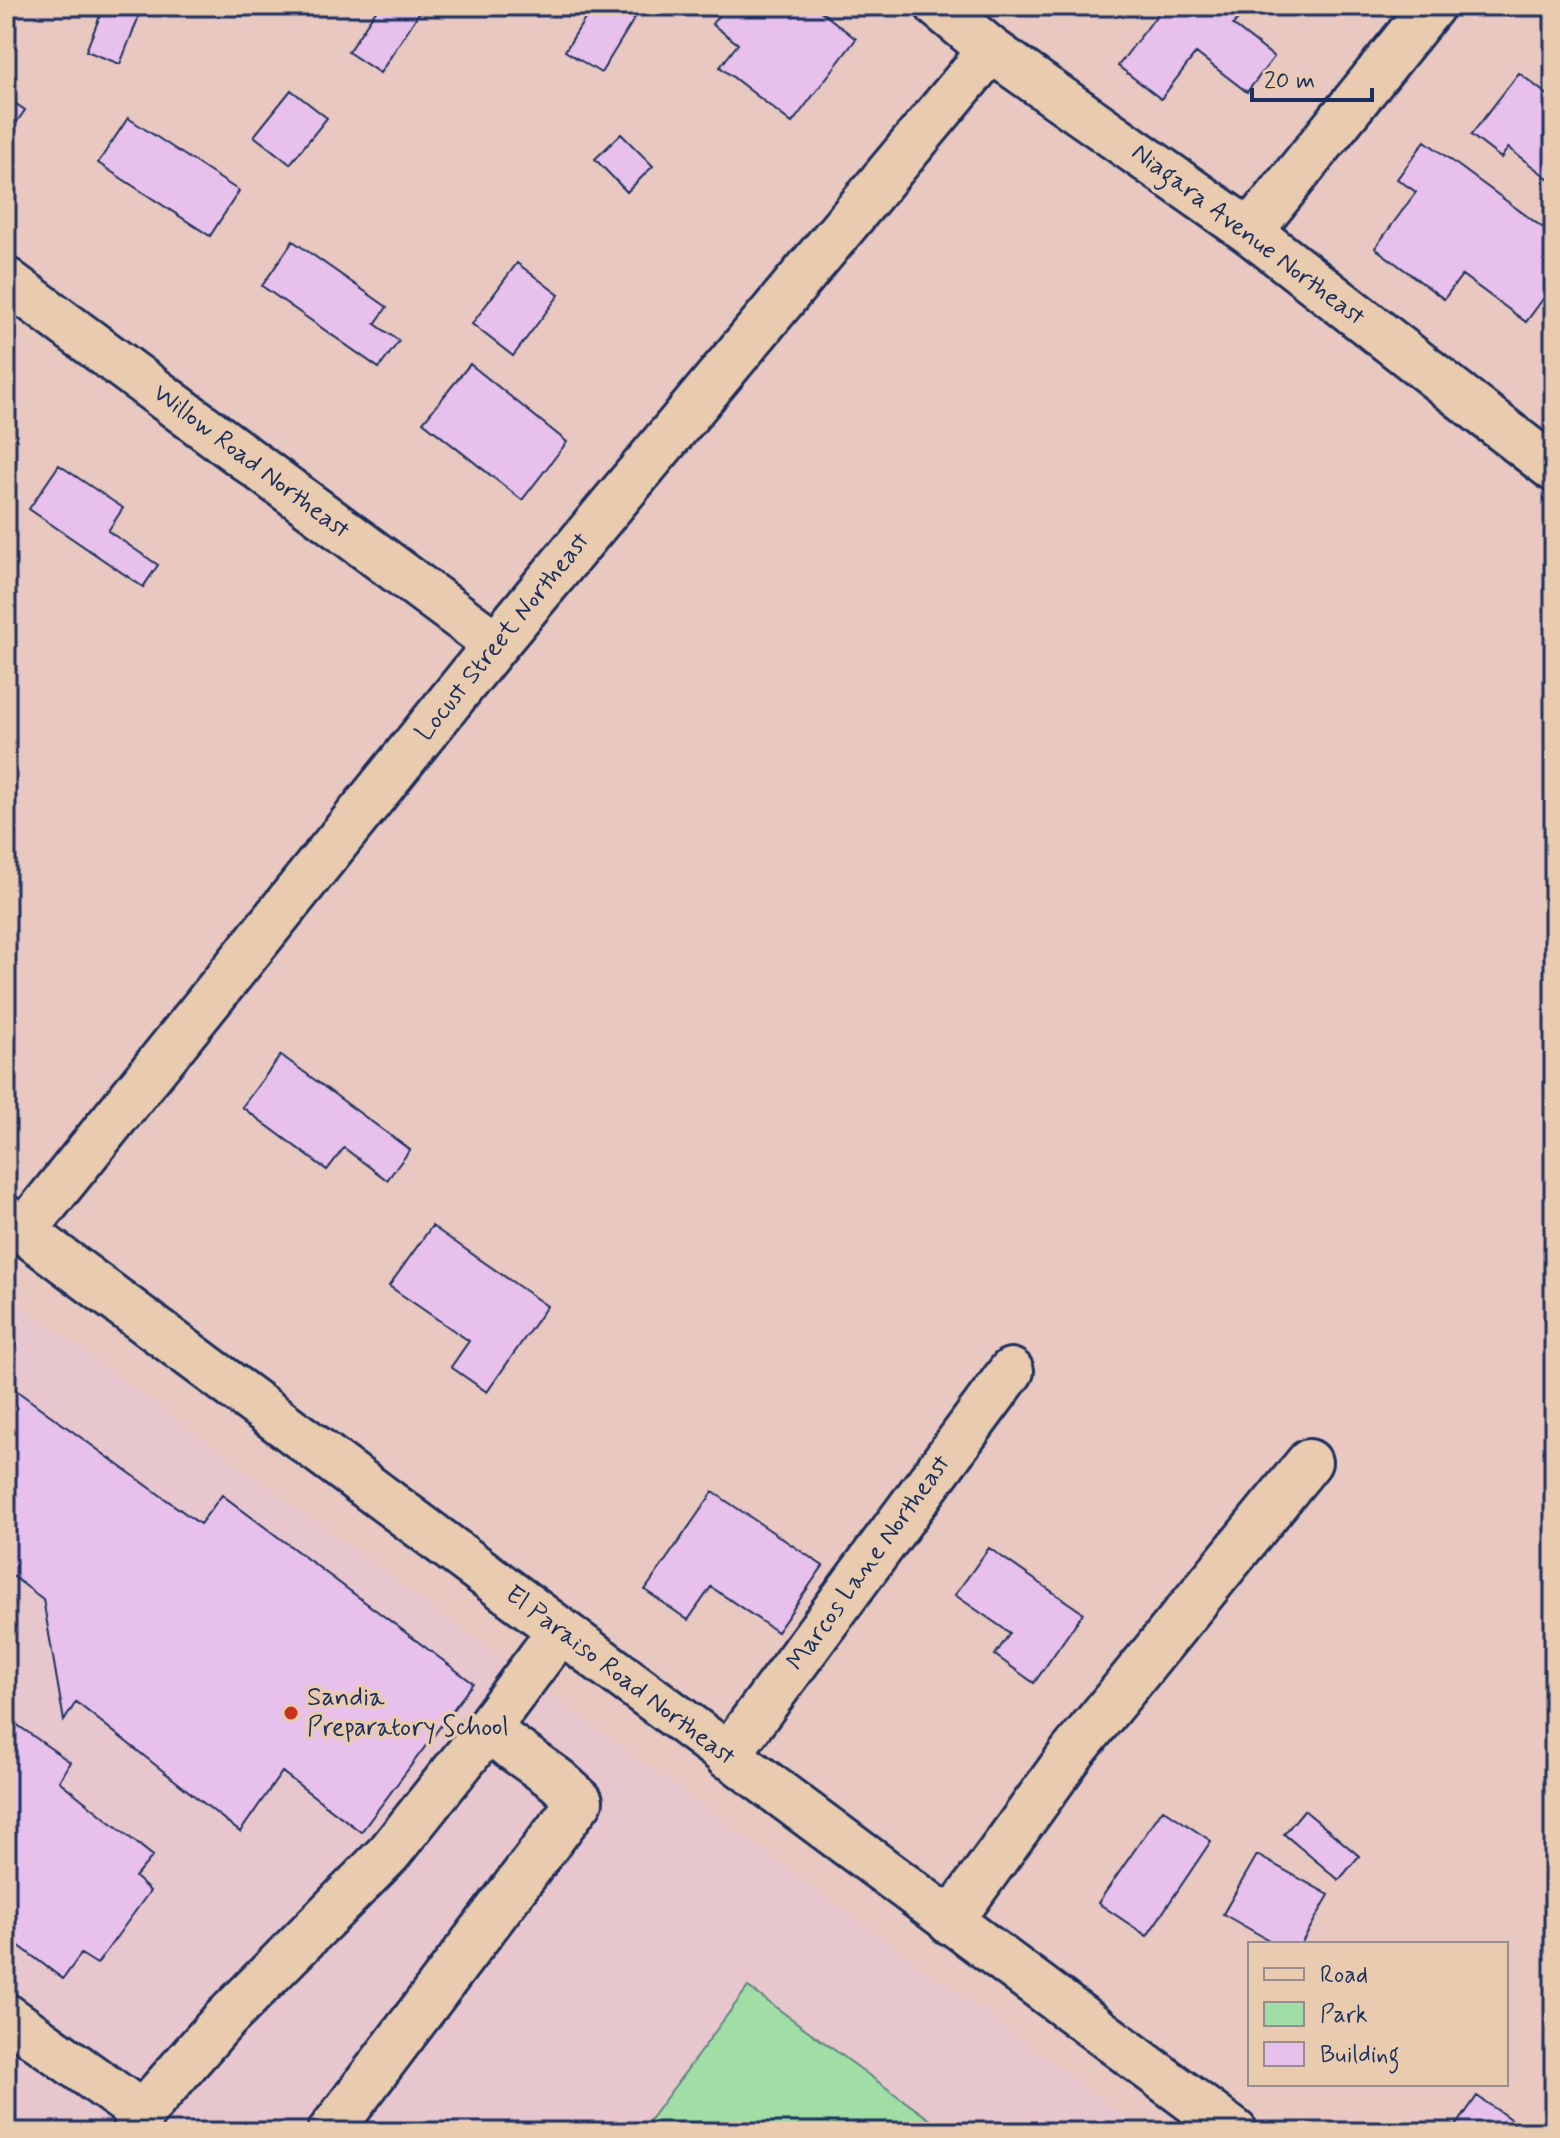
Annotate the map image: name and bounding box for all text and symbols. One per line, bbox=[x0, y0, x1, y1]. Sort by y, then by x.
scale bar bbox=[1252, 52, 1372, 102]
text: 20 m bbox=[1264, 66, 1315, 97]
street label: Niagara Avenue Northeast bbox=[1122, 136, 1372, 337]
street label: Willow Road Northeast bbox=[146, 377, 356, 547]
street label: Locust Street Northeast bbox=[408, 526, 598, 748]
street label: Marcos Lane Northeast bbox=[779, 1448, 959, 1678]
street label: El Paraiso Road Northeast bbox=[498, 1578, 742, 1774]
place label: Sandia Preparatory School bbox=[307, 1681, 509, 1745]
marker: Sandia Preparatory School bbox=[282, 1704, 300, 1722]
legend bbox=[1248, 1942, 1508, 2086]
text: Road bbox=[1320, 1960, 1368, 1991]
text: Park bbox=[1320, 2000, 1368, 2031]
text: Building bbox=[1320, 2040, 1400, 2074]

